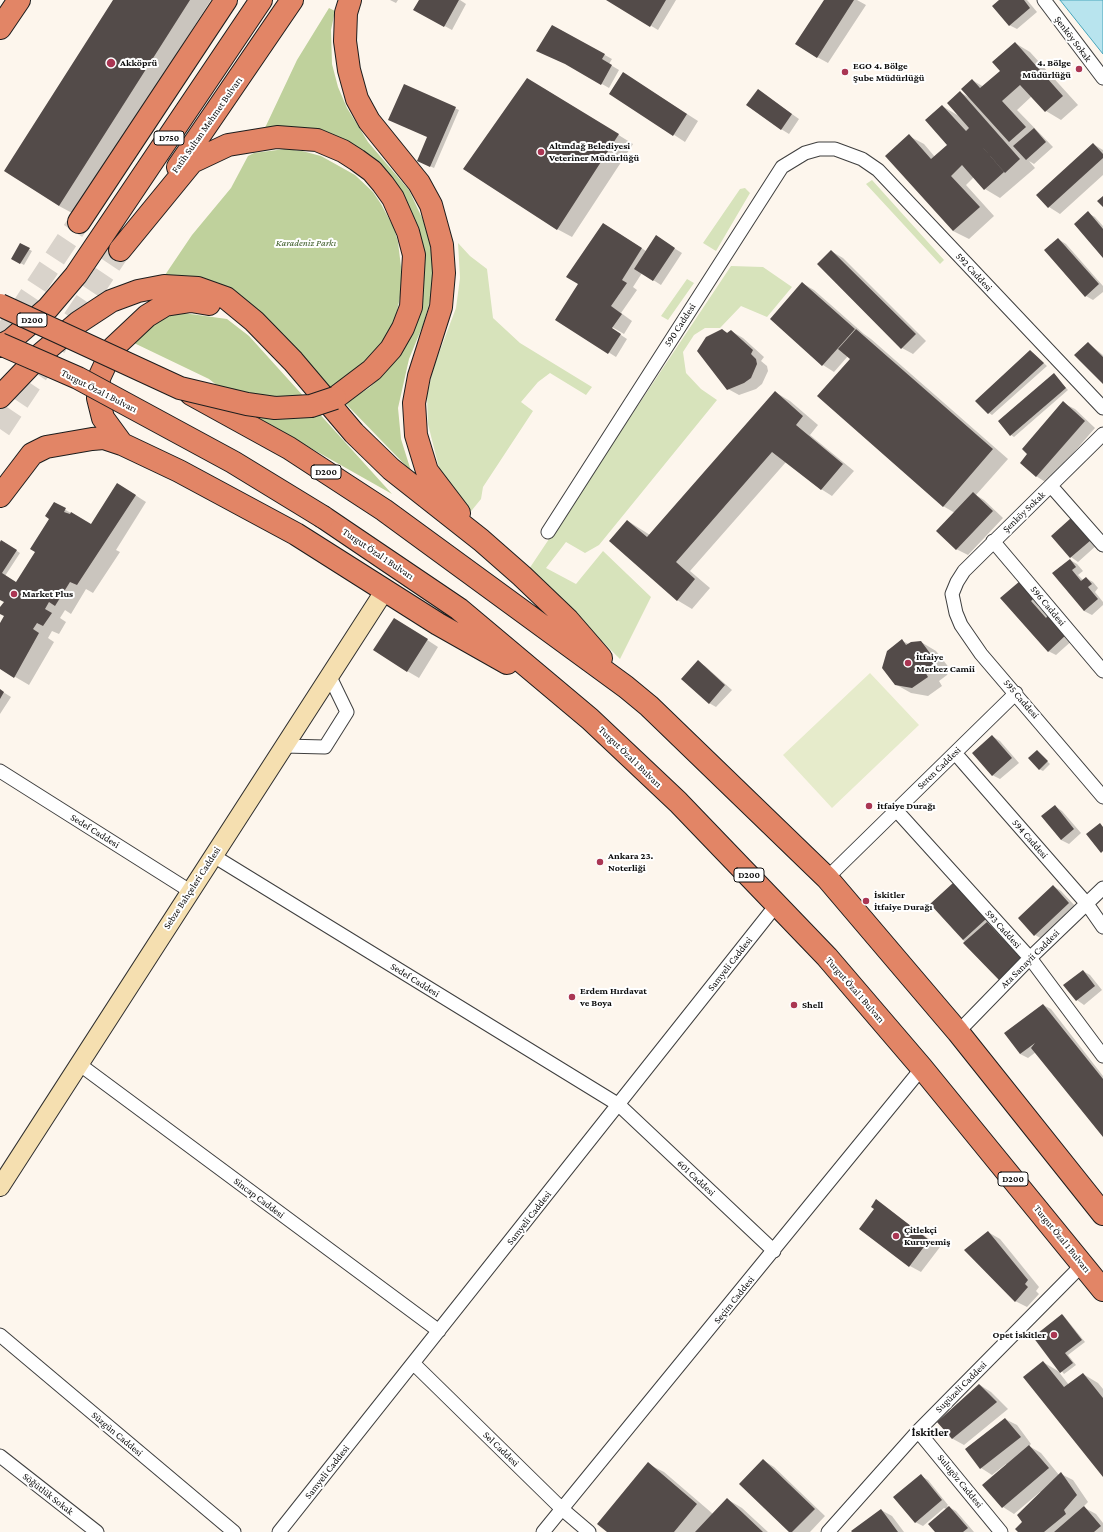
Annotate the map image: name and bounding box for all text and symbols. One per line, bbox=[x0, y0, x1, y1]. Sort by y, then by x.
street label: Şenköy Sokak bbox=[1052, 14, 1094, 64]
marker: Akköprü bbox=[105, 57, 117, 69]
place label: Akköprü bbox=[120, 57, 157, 69]
place label: 4. Bölge Müdürlüğü bbox=[1022, 57, 1071, 80]
place label: EGO 4. Bölge Şube Müdürlüğü bbox=[853, 60, 924, 84]
marker: 4. Bölge Müdürlüğü bbox=[1074, 64, 1084, 74]
marker: EGO 4. Bölge Şube Müdürlüğü bbox=[840, 67, 850, 77]
street label: Fatih Sultan Mehmet Bulvarı bbox=[169, 75, 245, 175]
road number: D750 bbox=[154, 131, 184, 145]
place label: Altındağ Belediyesi Veteriner Müdürlüğü bbox=[549, 140, 639, 164]
marker: Altındağ Belediyesi Veteriner Müdürlüğü bbox=[536, 147, 546, 157]
park label: Karadeniz Parkı bbox=[276, 237, 336, 249]
street label: 592 Caddesi bbox=[953, 250, 995, 294]
street label: 590 Caddesi bbox=[662, 301, 698, 349]
road number: D200 bbox=[17, 313, 47, 327]
street label: Turgut Özal 1 Bulvarı bbox=[59, 367, 139, 415]
road number: D200 bbox=[311, 465, 341, 479]
street label: Şenköy Sokak bbox=[1000, 489, 1048, 535]
street label: Turgut Özal 1 Bulvarı bbox=[340, 526, 416, 582]
street label: 596 Caddesi bbox=[1028, 584, 1068, 628]
place label: Market Plus bbox=[22, 588, 73, 600]
marker: Market Plus bbox=[9, 589, 19, 599]
place label: İtfaiye Merkez Camii bbox=[916, 651, 975, 674]
marker: İtfaiye Merkez Camii bbox=[903, 658, 913, 668]
street label: 595 Caddesi bbox=[1001, 677, 1041, 721]
street label: Turgut Özal 1 Bulvarı bbox=[596, 724, 664, 790]
street label: Seren Caddesi bbox=[915, 744, 963, 792]
place label: İtfaiye Durağı bbox=[877, 800, 935, 812]
marker: İtfaiye Durağı bbox=[864, 801, 874, 811]
street label: Sedef Caddesi bbox=[68, 811, 122, 851]
street label: 594 Caddesi bbox=[1010, 817, 1050, 861]
street label: Sebze Bahçeleri Caddesi bbox=[161, 845, 223, 931]
place label: Ankara 23. Noterliği bbox=[608, 850, 653, 874]
marker: Ankara 23. Noterliği bbox=[595, 857, 605, 867]
road number: D200 bbox=[734, 868, 764, 882]
place label: İskitler İtfaiye Durağı bbox=[874, 889, 932, 912]
marker: İskitler İtfaiye Durağı bbox=[861, 896, 871, 906]
street label: 593 Caddesi bbox=[982, 907, 1024, 951]
street label: Ata Sanayii Caddesi bbox=[998, 927, 1062, 991]
street label: Samyeli Caddesi bbox=[705, 935, 755, 993]
street label: Turgut Özal 1 Bulvarı bbox=[823, 955, 887, 1025]
street label: Sedef Caddesi bbox=[388, 960, 442, 1000]
place label: Erdem Hırdavat ve Boya bbox=[580, 985, 647, 1008]
marker: Erdem Hırdavat ve Boya bbox=[567, 992, 577, 1002]
place label: Shell bbox=[802, 999, 823, 1011]
marker: Shell bbox=[789, 1000, 799, 1010]
street label: 601 Caddesi bbox=[674, 1157, 718, 1199]
road number: D200 bbox=[998, 1172, 1028, 1186]
street label: Sincap Caddesi bbox=[231, 1175, 287, 1221]
street label: Samyeli Caddesi bbox=[504, 1189, 554, 1247]
street label: Turgut Özal 1 Bulvarı bbox=[1031, 1203, 1093, 1275]
place label: Çitlekçi Kuruyemiş bbox=[904, 1224, 950, 1248]
marker: Çitlekçi Kuruyemiş bbox=[891, 1231, 901, 1241]
street label: Seçim Caddesi bbox=[711, 1274, 757, 1326]
place label: Opet İskitler bbox=[992, 1329, 1046, 1341]
marker: Opet İskitler bbox=[1049, 1330, 1059, 1340]
street label: Sugüzeli Caddesi bbox=[933, 1359, 989, 1415]
street label: Süzgün Caddesi bbox=[89, 1409, 145, 1459]
district label: İskitler bbox=[911, 1425, 949, 1439]
street label: Sel Caddesi bbox=[480, 1429, 522, 1469]
street label: Samyeli Caddesi bbox=[302, 1443, 352, 1501]
street label: Sulugöz Caddesi bbox=[935, 1452, 985, 1510]
street label: Söğütlük Sokak bbox=[20, 1470, 76, 1518]

